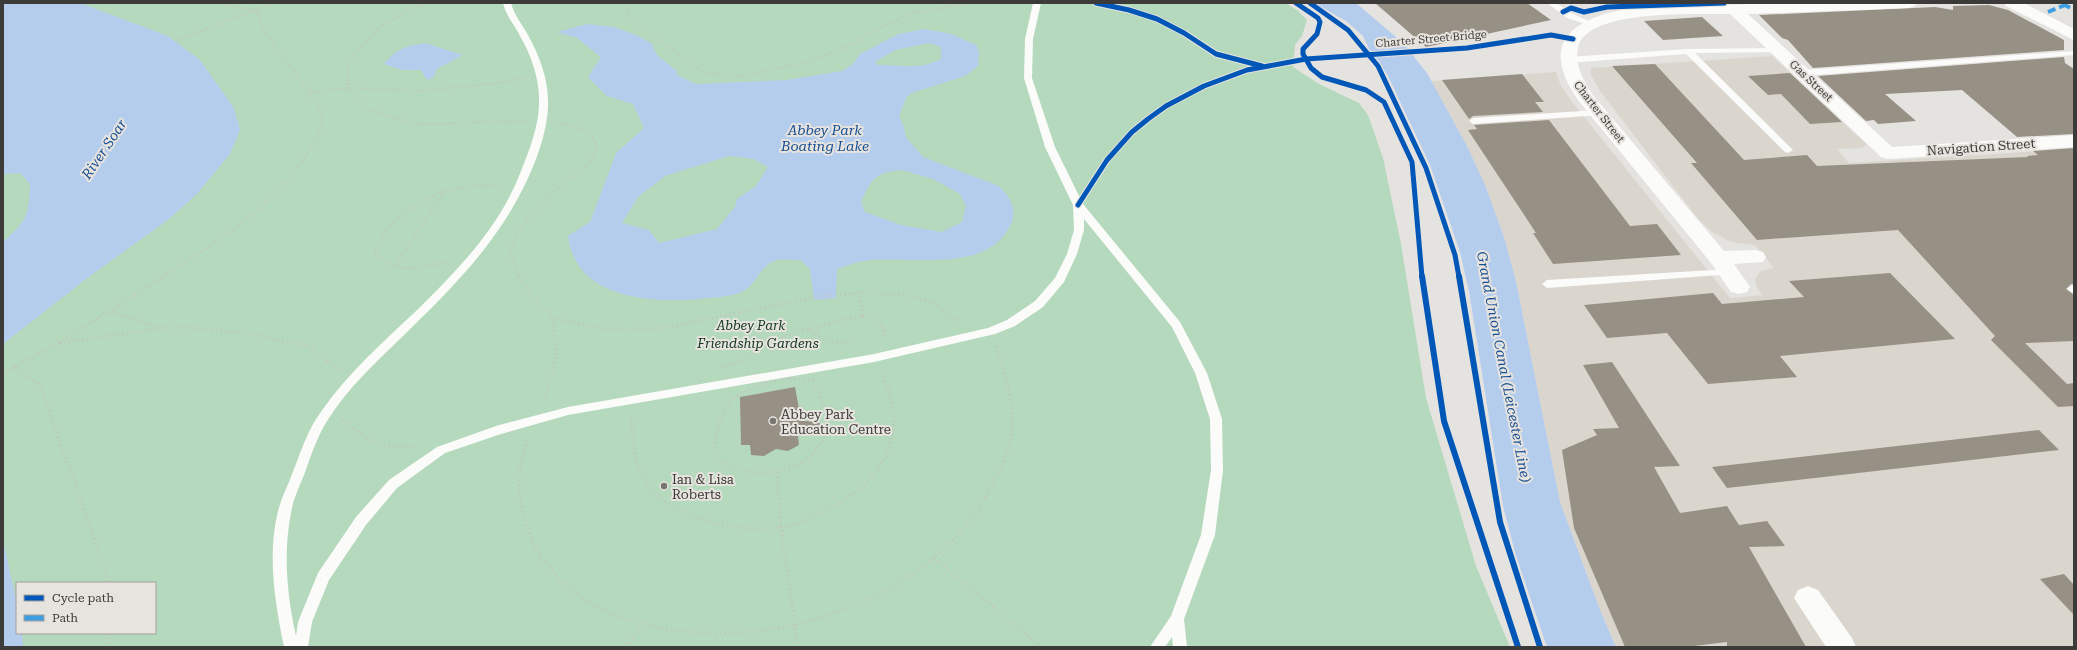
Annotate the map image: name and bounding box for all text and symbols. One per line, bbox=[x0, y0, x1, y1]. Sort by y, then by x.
street label: Charter Street Bridge bbox=[1375, 28, 1487, 50]
street label: Gas Street bbox=[1787, 58, 1835, 104]
street label: Charter Street bbox=[1571, 79, 1627, 145]
water label: River Soar bbox=[78, 116, 130, 183]
water label: Abbey Park Boating Lake bbox=[780, 122, 869, 154]
street label: Navigation Street bbox=[1926, 136, 2036, 158]
water label: Grand Union Canal (Leicester Line) bbox=[1474, 250, 1534, 484]
park label: Abbey Park bbox=[716, 318, 786, 333]
park label: Friendship Gardens bbox=[696, 336, 819, 351]
place label: Abbey Park Education Centre bbox=[781, 407, 891, 437]
marker: Abbey Park Education Centre bbox=[768, 416, 778, 426]
place label: Ian & Lisa Roberts bbox=[672, 472, 734, 502]
marker: Ian & Lisa Roberts bbox=[659, 481, 669, 491]
legend bbox=[16, 582, 156, 634]
text: Cycle path bbox=[52, 591, 114, 605]
text: Path bbox=[52, 611, 78, 625]

